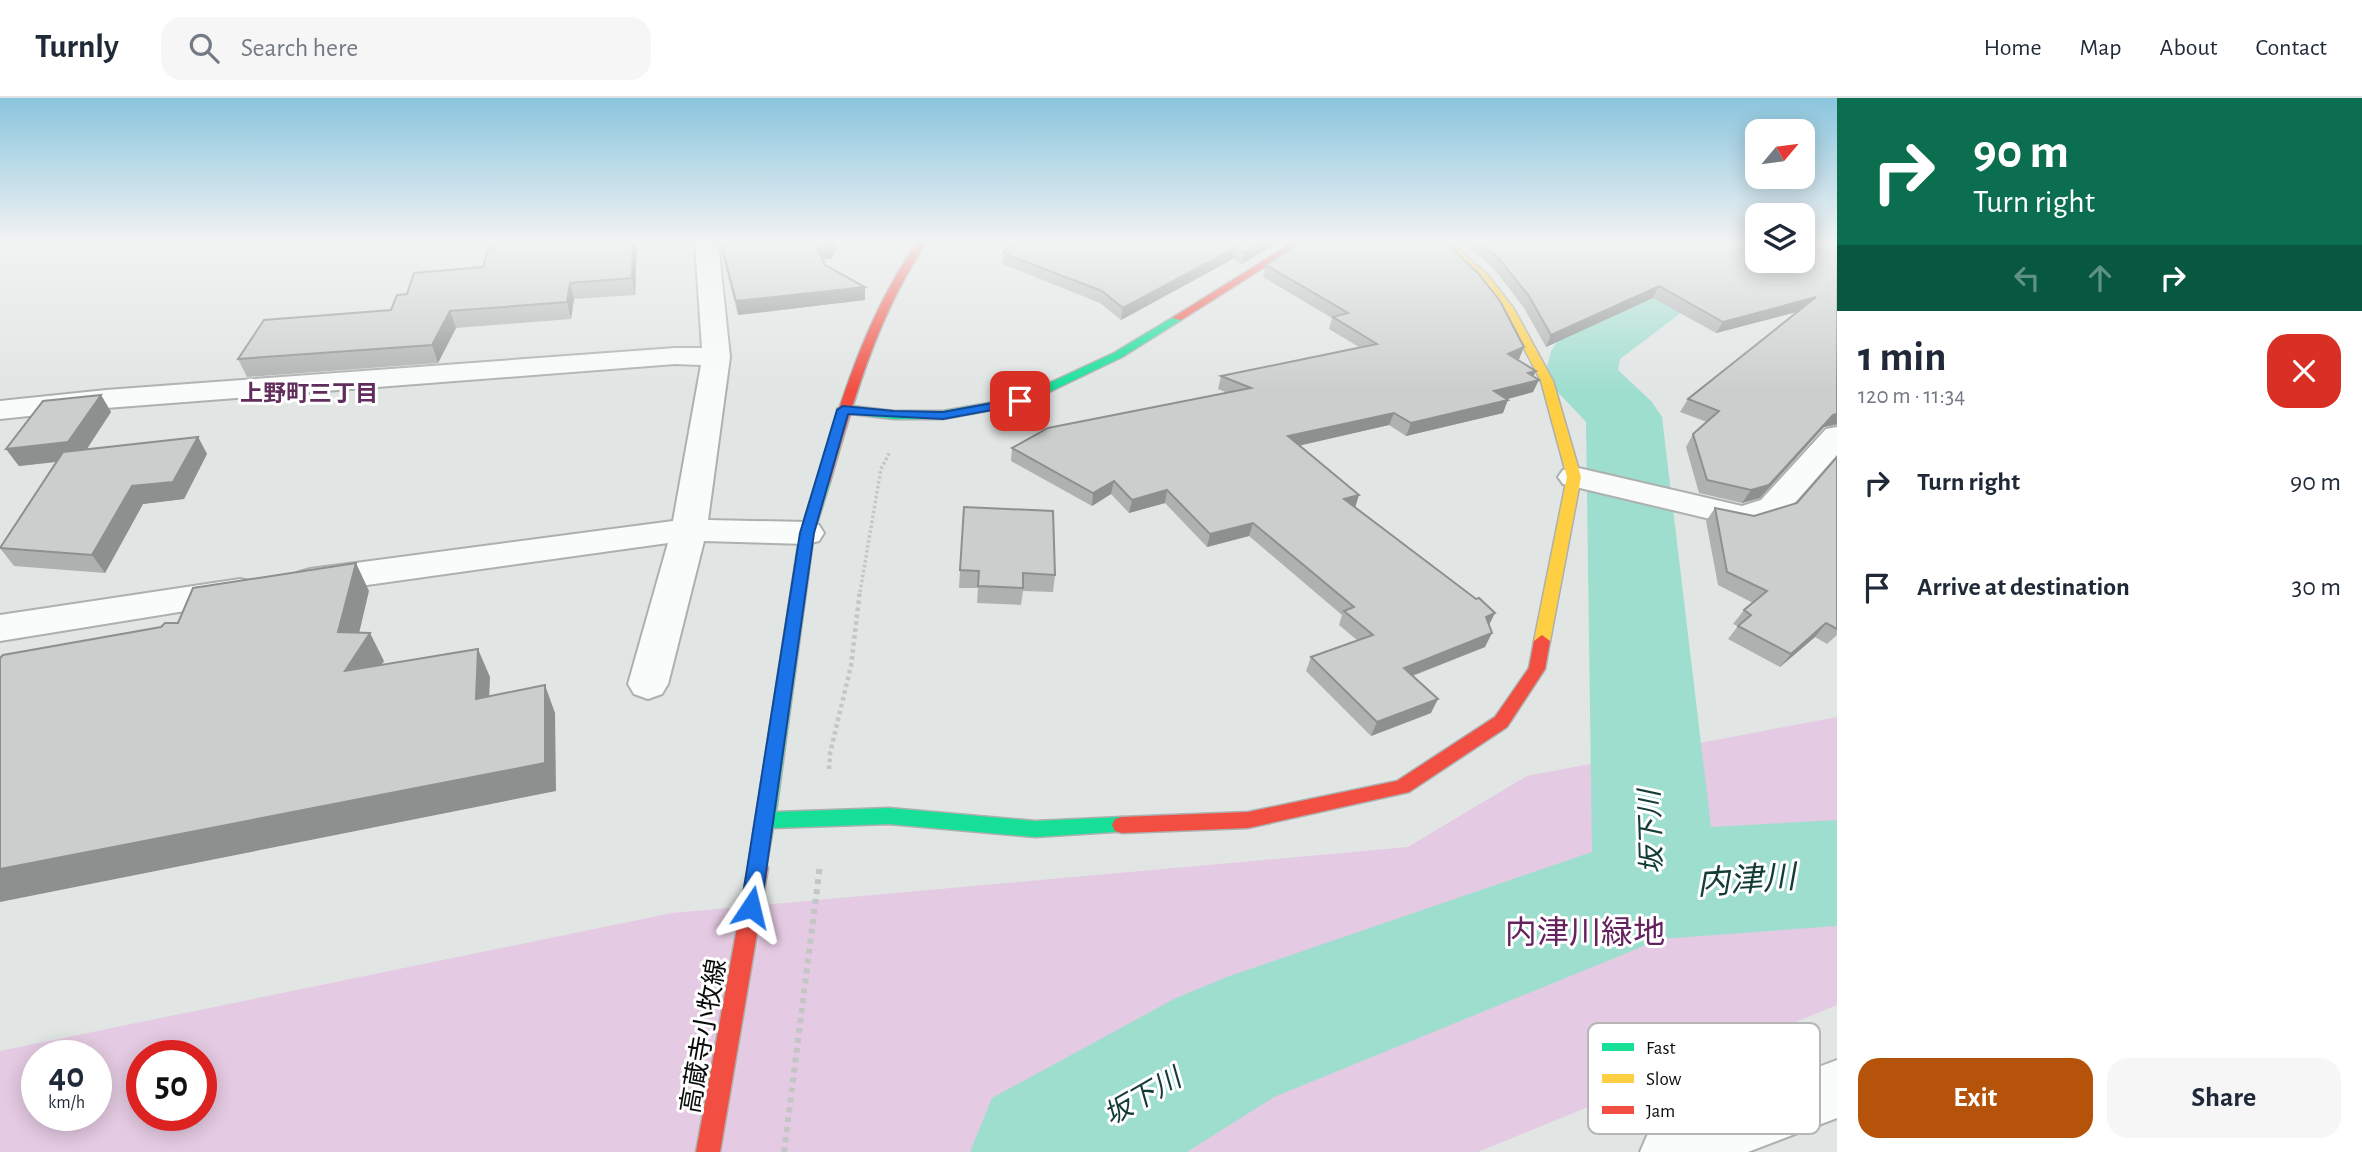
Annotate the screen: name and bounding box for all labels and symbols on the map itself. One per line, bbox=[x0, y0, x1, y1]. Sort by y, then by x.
north arrow bbox=[1745, 119, 1815, 189]
pin bbox=[990, 371, 1050, 431]
district label: 上野町三丁目 bbox=[240, 381, 378, 406]
water label: 坂下川 bbox=[1634, 786, 1667, 874]
water label: 内津川 bbox=[1696, 859, 1800, 901]
position arrow bbox=[714, 870, 788, 944]
park label: 内津川緑地 bbox=[1505, 915, 1665, 949]
street label: 高蔵寺小牧線 bbox=[677, 957, 730, 1115]
legend bbox=[1588, 1023, 1820, 1134]
text: Fast bbox=[1646, 1039, 1676, 1058]
speed limit sign: 50 bbox=[126, 1040, 217, 1131]
water label: 坂下川 bbox=[1099, 1061, 1189, 1131]
text: Slow bbox=[1646, 1070, 1682, 1089]
text: Jam bbox=[1646, 1102, 1675, 1121]

